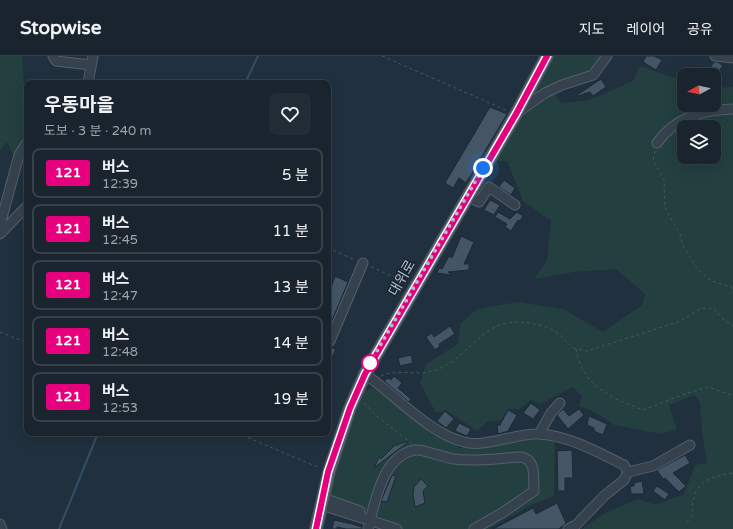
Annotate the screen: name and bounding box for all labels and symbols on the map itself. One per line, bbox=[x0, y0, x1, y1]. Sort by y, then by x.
north arrow bbox=[677, 68, 721, 112]
your location bbox=[473, 158, 493, 178]
street label: 대위로 bbox=[385, 257, 419, 299]
unlabelled marker bbox=[361, 354, 379, 372]

